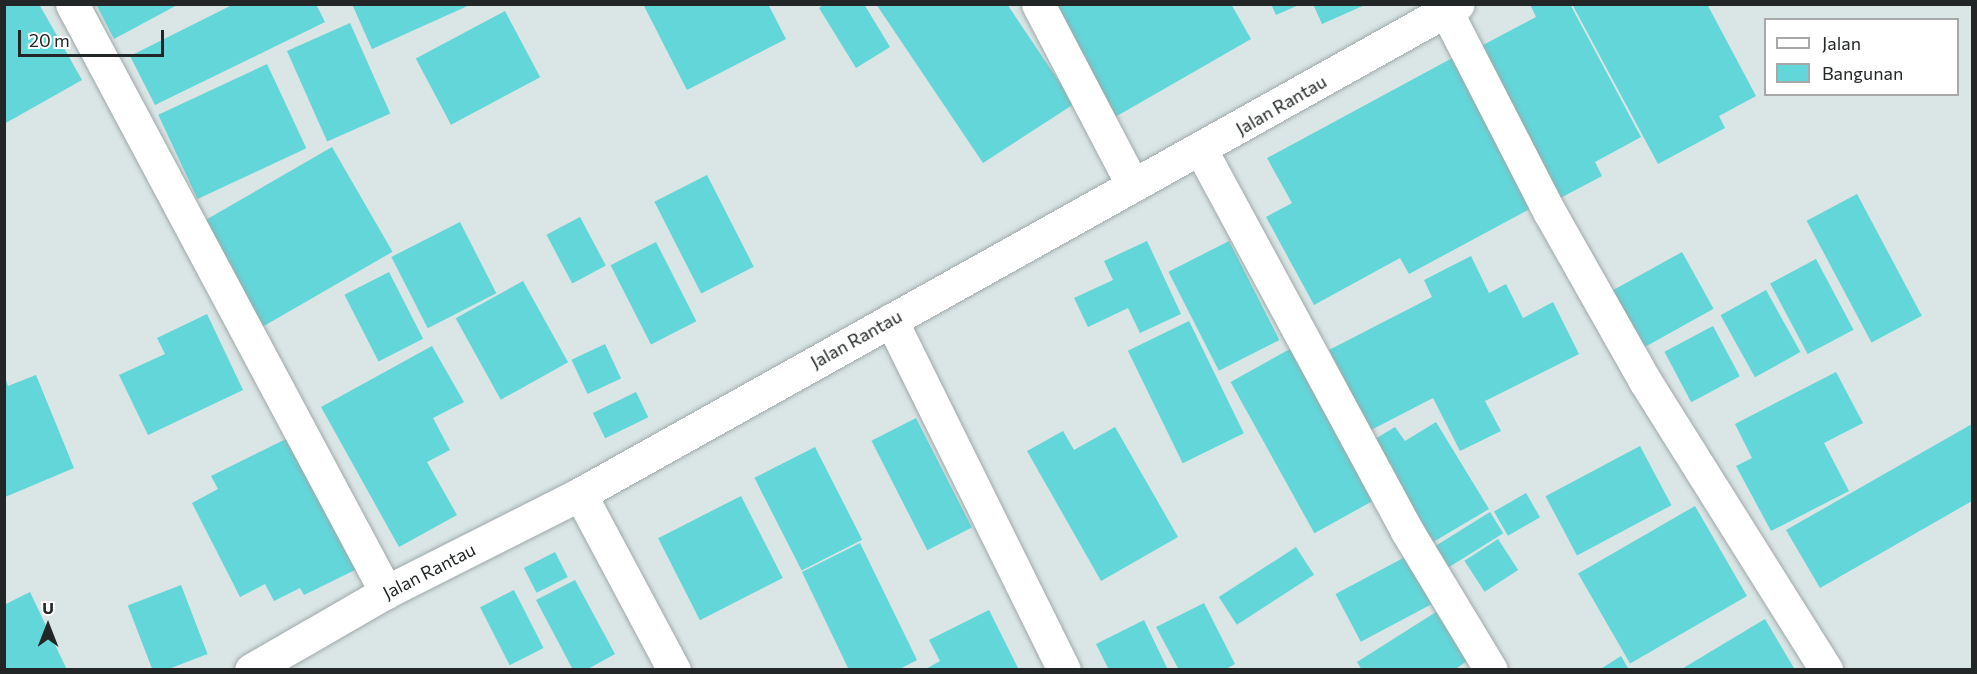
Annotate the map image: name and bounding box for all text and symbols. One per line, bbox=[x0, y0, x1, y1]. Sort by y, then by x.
scale bar bbox=[21, 18, 166, 56]
legend bbox=[1764, 18, 1959, 96]
text: 20 m bbox=[29, 29, 70, 51]
text: Jalan bbox=[1822, 32, 1861, 54]
text: Bangunan bbox=[1822, 62, 1903, 84]
street label: Jalan Rantau bbox=[1232, 70, 1330, 140]
street label: Jalan Rantau bbox=[807, 305, 905, 373]
street label: Jalan Rantau bbox=[379, 538, 479, 604]
north arrow bbox=[18, 596, 78, 656]
text: U bbox=[42, 598, 54, 617]

